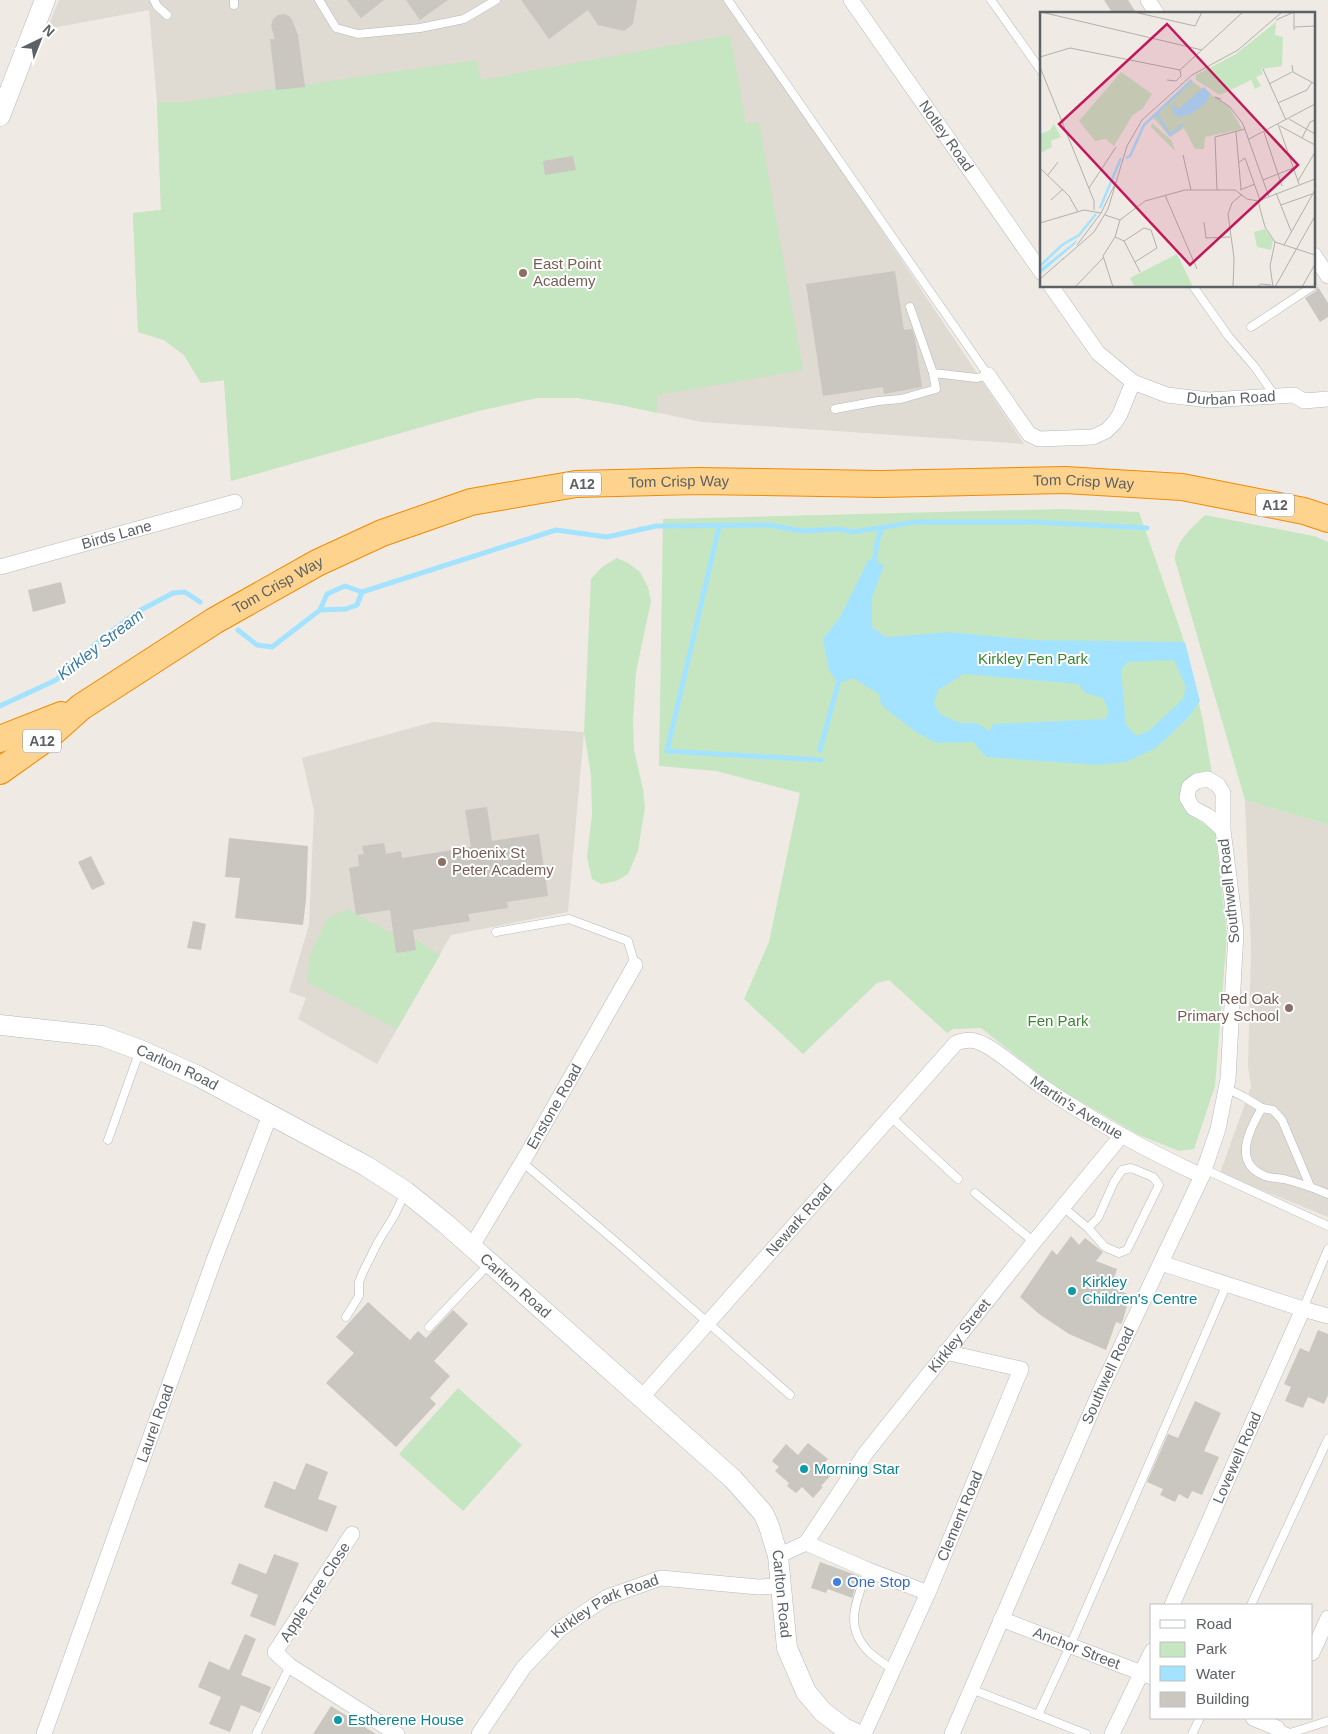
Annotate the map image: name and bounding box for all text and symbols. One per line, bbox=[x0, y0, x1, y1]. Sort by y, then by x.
inset map bbox=[1040, 12, 1316, 288]
north arrow bbox=[15, 15, 65, 65]
text: N bbox=[40, 21, 58, 40]
street label: Notley Road bbox=[916, 97, 977, 174]
place label: East Point Academy bbox=[533, 255, 602, 289]
marker: East Point Academy bbox=[517, 267, 529, 279]
street label: Durban Road bbox=[1186, 387, 1276, 408]
street label: Tom Crisp Way bbox=[1033, 471, 1135, 492]
road number: A12 bbox=[563, 472, 601, 496]
street label: Tom Crisp Way bbox=[628, 472, 730, 491]
road number: A12 bbox=[1256, 494, 1294, 516]
street label: Birds Lane bbox=[80, 517, 153, 552]
street label: Tom Crisp Way bbox=[229, 552, 326, 617]
water label: Kirkley Stream bbox=[54, 606, 147, 683]
park label: Kirkley Fen Park bbox=[978, 650, 1089, 667]
road number: A12 bbox=[23, 729, 61, 752]
street label: Southwell Road bbox=[1215, 838, 1242, 944]
place label: Phoenix St Peter Academy bbox=[452, 844, 554, 878]
marker: Phoenix St Peter Academy bbox=[436, 856, 448, 868]
place label: Red Oak Primary School bbox=[1177, 990, 1279, 1024]
marker: Red Oak Primary School bbox=[1283, 1002, 1295, 1014]
park label: Fen Park bbox=[1028, 1012, 1089, 1029]
street label: Carlton Road bbox=[134, 1040, 221, 1093]
street label: Enstone Road bbox=[523, 1061, 585, 1152]
street label: Martin's Avenue bbox=[1027, 1072, 1126, 1142]
street label: Newark Road bbox=[762, 1180, 835, 1259]
street label: Carlton Road bbox=[477, 1250, 554, 1321]
place label: Kirkley Children's Centre bbox=[1082, 1273, 1197, 1307]
marker: Kirkley Children's Centre bbox=[1066, 1285, 1078, 1297]
street label: Kirkley Street bbox=[924, 1295, 994, 1376]
street label: Southwell Road bbox=[1078, 1324, 1137, 1427]
street label: Laurel Road bbox=[133, 1382, 177, 1465]
street label: Lovewell Road bbox=[1209, 1409, 1264, 1506]
place label: Morning Star bbox=[814, 1460, 900, 1477]
marker: Morning Star bbox=[798, 1463, 810, 1475]
street label: Clement Road bbox=[933, 1468, 986, 1564]
street label: Apple Tree Close bbox=[276, 1539, 353, 1645]
street label: Carlton Road bbox=[769, 1547, 795, 1639]
street label: Kirkley Park Road bbox=[547, 1571, 661, 1641]
place label: One Stop bbox=[847, 1573, 910, 1590]
marker: One Stop bbox=[831, 1576, 843, 1588]
legend bbox=[1150, 1604, 1313, 1719]
text: Road bbox=[1196, 1615, 1232, 1632]
street label: Anchor Street bbox=[1031, 1623, 1123, 1672]
text: Park bbox=[1196, 1640, 1227, 1657]
text: Water bbox=[1196, 1665, 1235, 1682]
text: Building bbox=[1196, 1690, 1249, 1707]
place label: Estherene House bbox=[348, 1711, 464, 1728]
marker: Estherene House bbox=[332, 1714, 344, 1726]

